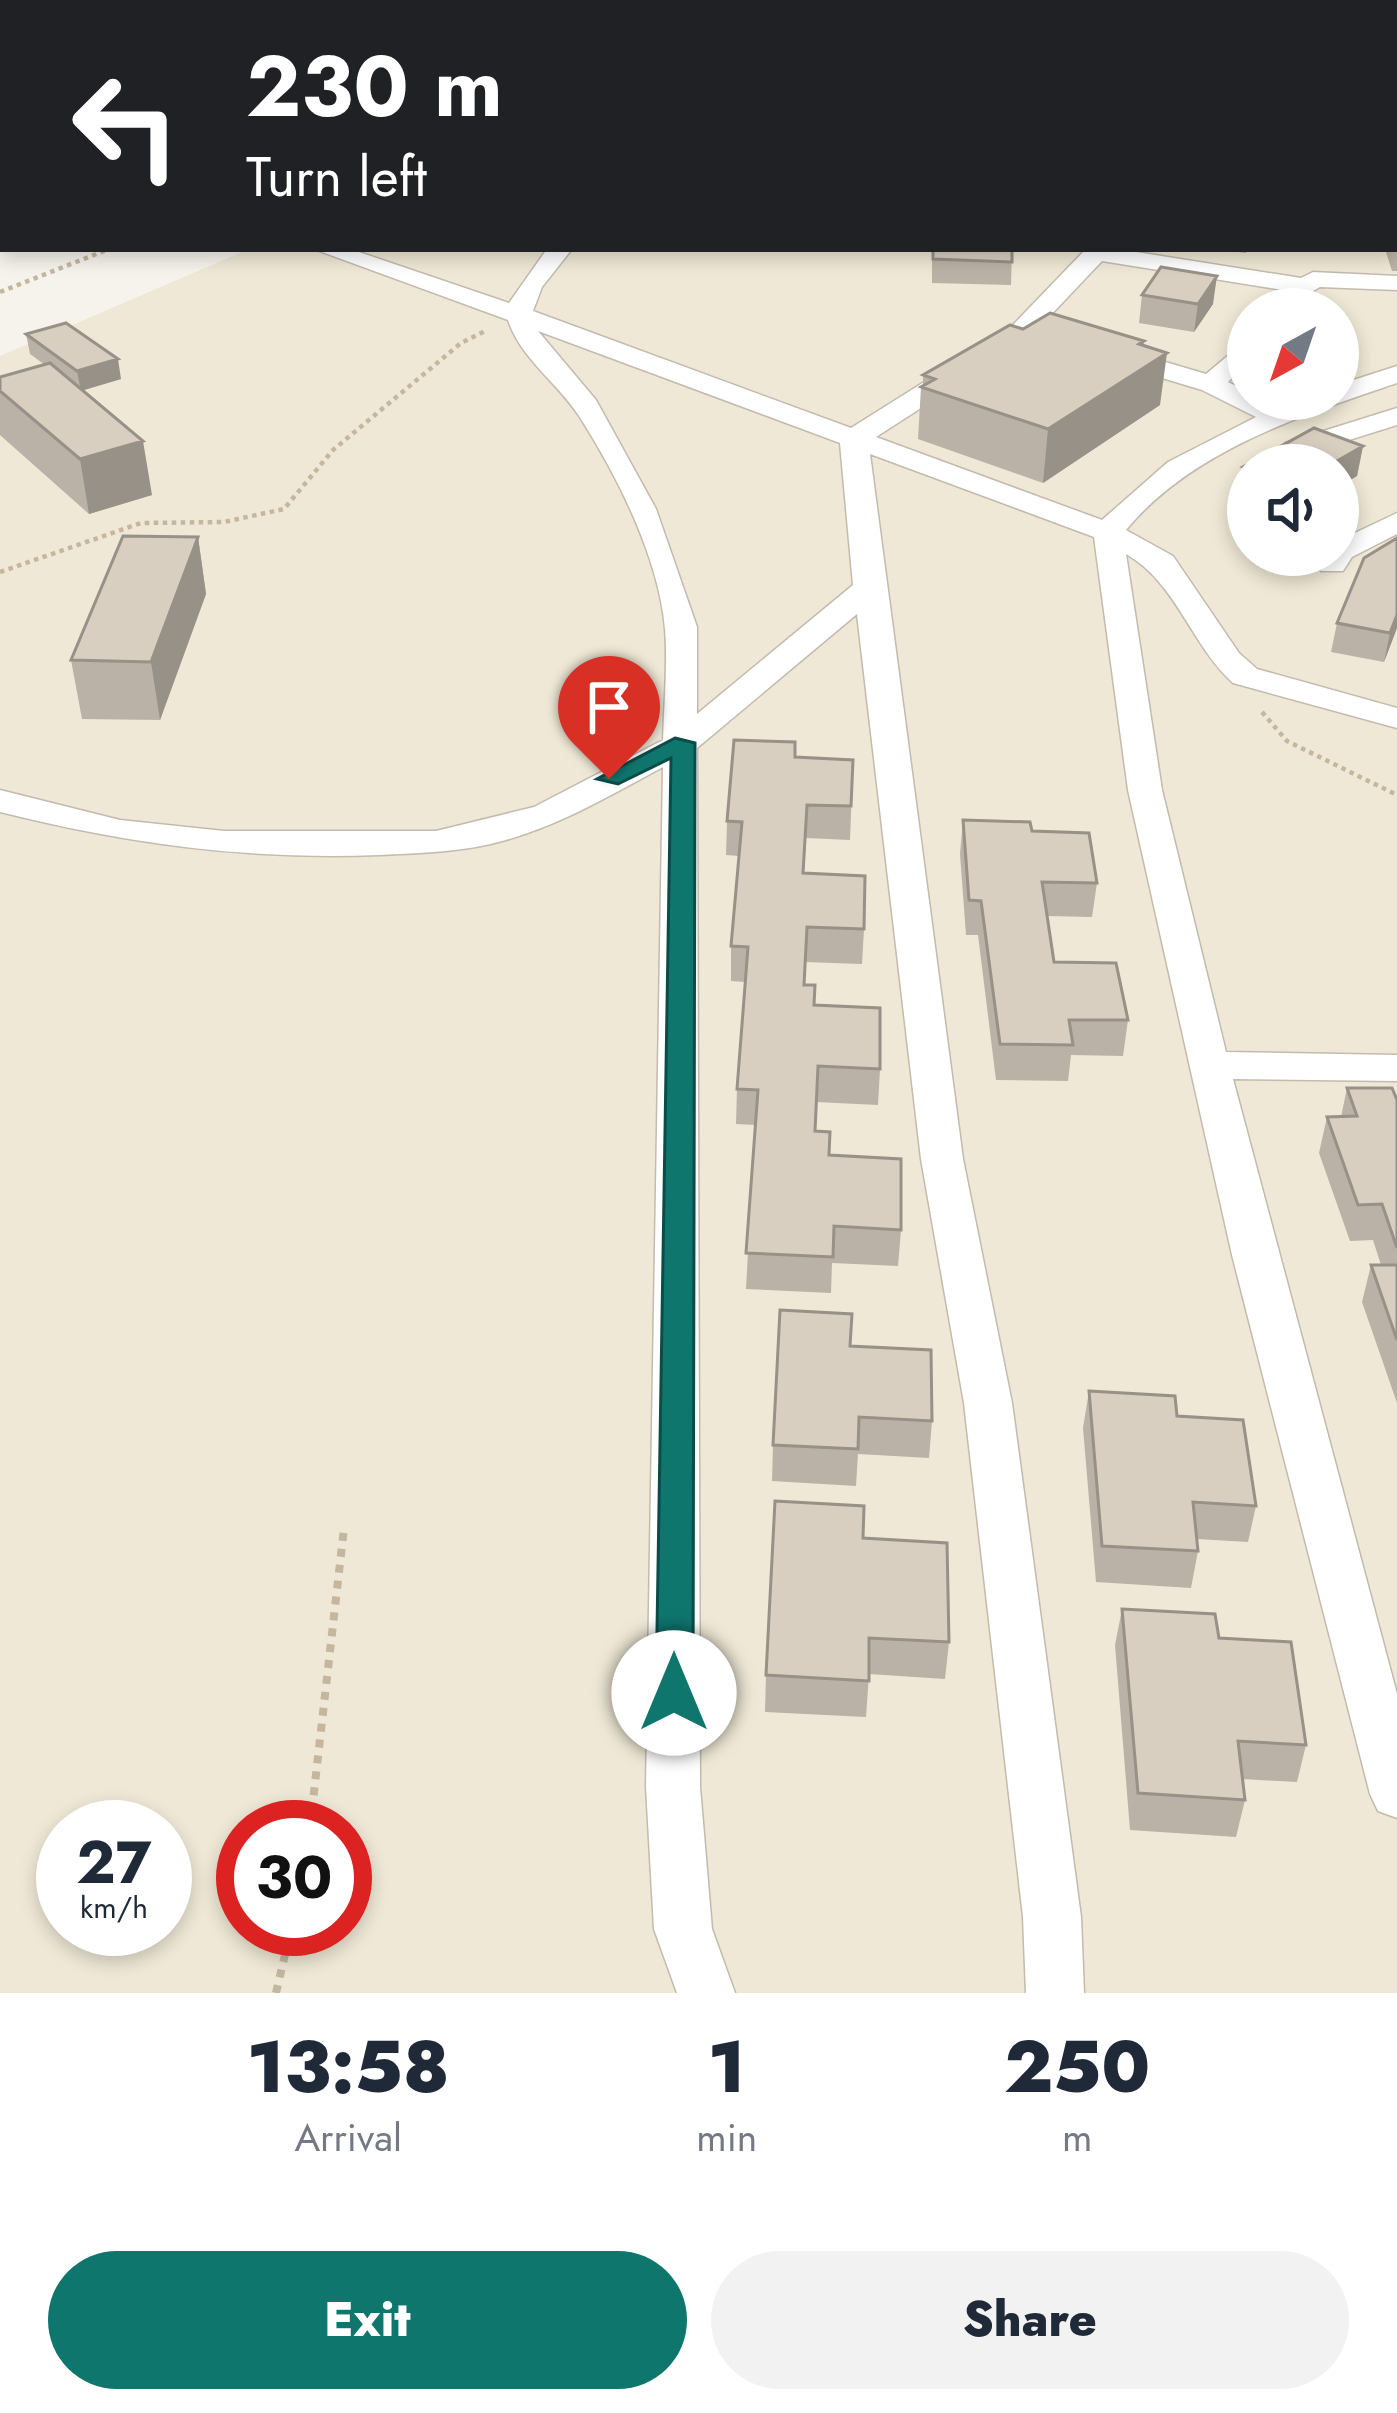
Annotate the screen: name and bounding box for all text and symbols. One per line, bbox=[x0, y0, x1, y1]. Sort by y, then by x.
text: 230 m bbox=[246, 26, 503, 148]
icon: left bbox=[48, 48, 204, 204]
text: Turn left bbox=[246, 138, 427, 216]
north arrow bbox=[1227, 288, 1359, 420]
map controls bbox=[1227, 288, 1359, 576]
button: sound bbox=[1227, 444, 1359, 576]
pin bbox=[558, 656, 660, 779]
icon: arrive bbox=[576, 674, 642, 740]
position arrow bbox=[611, 1630, 737, 1756]
speed limit sign: 30 bbox=[216, 1800, 372, 1956]
text: 27 bbox=[76, 1819, 152, 1906]
text: km/h bbox=[80, 1886, 148, 1929]
text: 13:58 bbox=[247, 2015, 450, 2119]
text: 1 bbox=[708, 2015, 746, 2119]
text: 250 bbox=[1004, 2015, 1150, 2119]
text: Arrival bbox=[294, 2109, 402, 2166]
text: min bbox=[696, 2109, 757, 2166]
text: m bbox=[1062, 2109, 1092, 2166]
button: Exit bbox=[48, 2251, 687, 2389]
button: Share bbox=[711, 2251, 1349, 2389]

